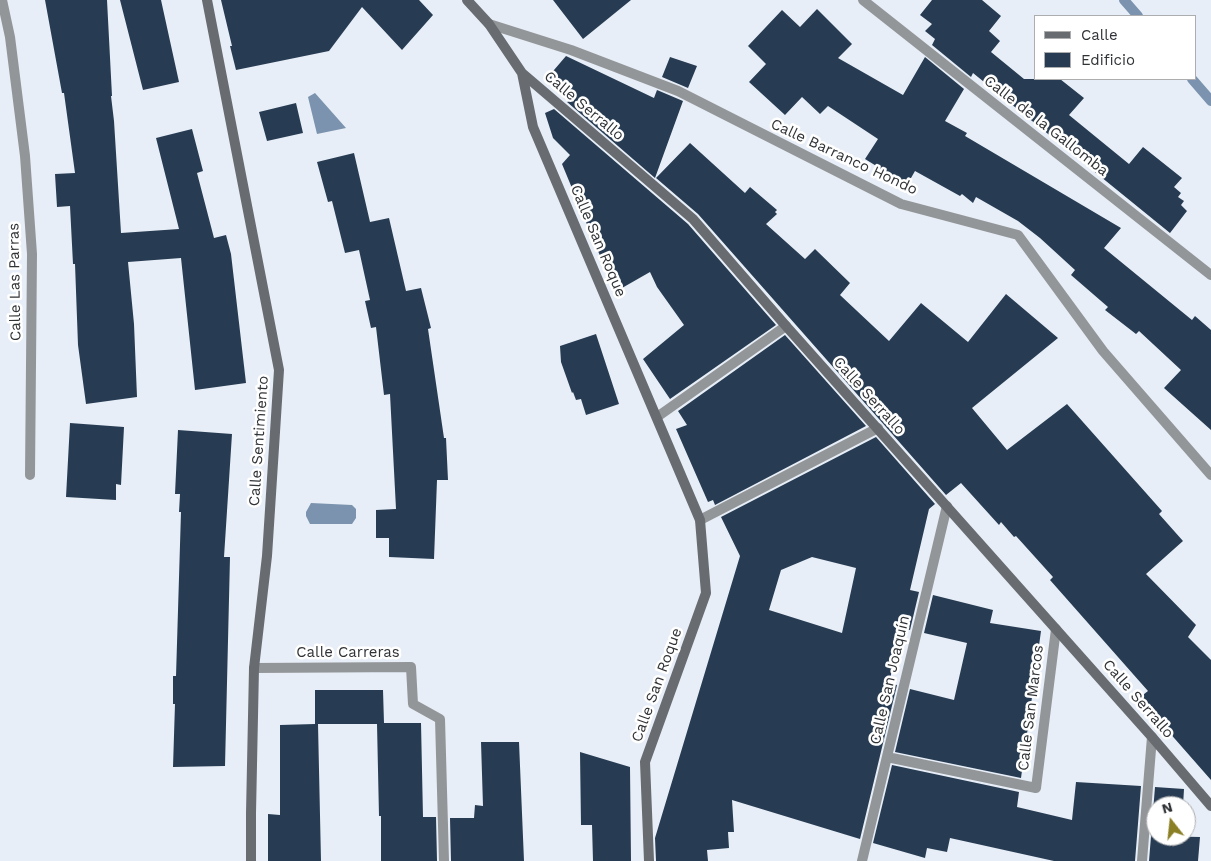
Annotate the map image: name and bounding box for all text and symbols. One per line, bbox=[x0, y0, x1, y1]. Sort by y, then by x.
legend bbox=[1034, 15, 1196, 80]
text: Calle bbox=[1081, 26, 1118, 44]
text: Edificio bbox=[1081, 51, 1135, 69]
street label: Calle Serrallo bbox=[540, 67, 628, 145]
street label: Calle de la Gallomba bbox=[980, 72, 1112, 180]
street label: Calle Barranco Hondo bbox=[768, 115, 920, 199]
street label: Calle San Roque bbox=[566, 182, 630, 300]
street label: Calle Las Parras bbox=[5, 223, 25, 341]
street label: Calle Serrallo bbox=[829, 353, 909, 439]
street label: Calle Sentimiento bbox=[245, 375, 273, 507]
street label: Calle San Joaquín bbox=[866, 614, 914, 746]
street label: Calle San Roque bbox=[628, 625, 686, 745]
street label: Calle Carreras bbox=[296, 644, 400, 662]
street label: Calle San Marcos bbox=[1014, 644, 1048, 772]
street label: Calle Serrallo bbox=[1099, 656, 1177, 742]
north arrow bbox=[1146, 796, 1196, 846]
text: N bbox=[1160, 798, 1174, 817]

